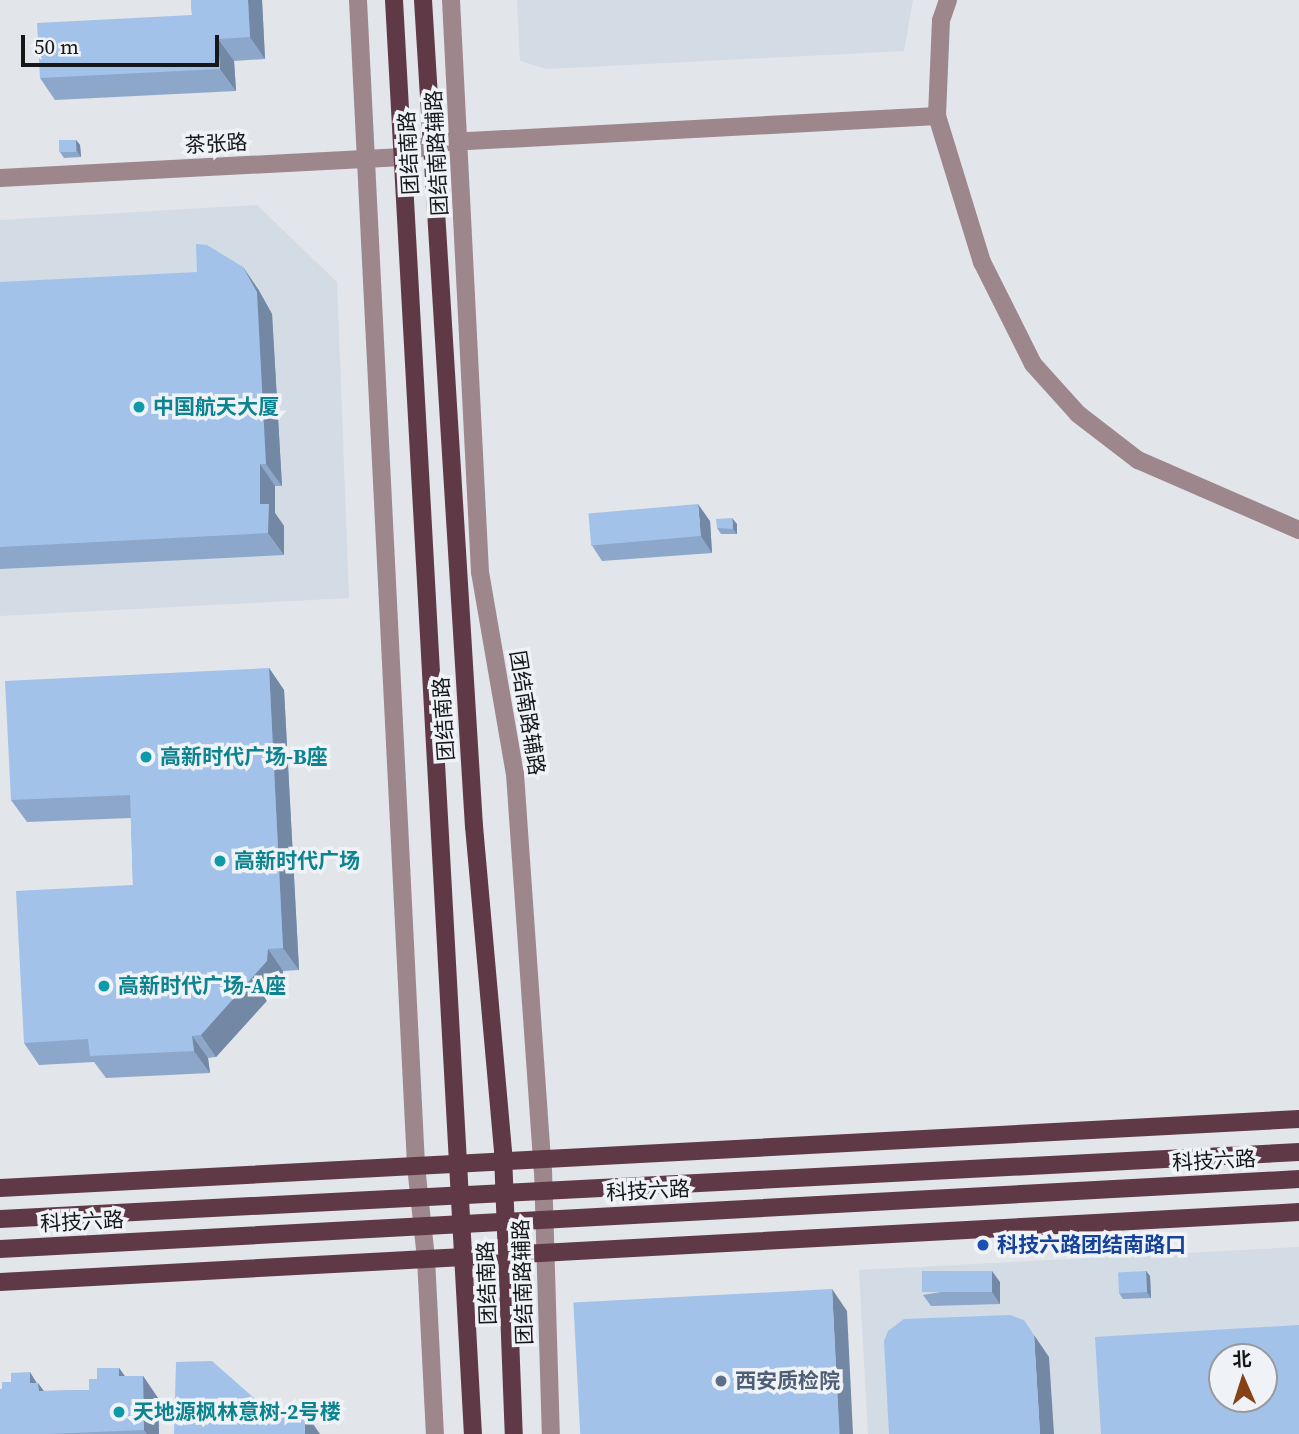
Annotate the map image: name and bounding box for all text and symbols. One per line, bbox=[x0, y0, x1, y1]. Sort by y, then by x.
scale bar bbox=[24, 21, 222, 65]
text: 50 m bbox=[34, 32, 79, 61]
street label: 团结南路辅路 bbox=[421, 89, 453, 217]
street label: 团结南路 bbox=[394, 110, 424, 196]
street label: 茶张路 bbox=[184, 130, 248, 158]
place label: 中国航天大厦 bbox=[153, 394, 279, 420]
marker: 中国航天大厦 bbox=[131, 399, 147, 415]
street label: 团结南路辅路 bbox=[505, 649, 549, 777]
street label: 团结南路 bbox=[429, 676, 459, 762]
place label: 高新时代广场-B座 bbox=[160, 744, 328, 770]
marker: 高新时代广场-B座 bbox=[138, 749, 154, 765]
place label: 高新时代广场 bbox=[234, 848, 360, 874]
marker: 高新时代广场 bbox=[212, 853, 228, 869]
place label: 高新时代广场-A座 bbox=[118, 973, 286, 999]
marker: 高新时代广场-A座 bbox=[96, 978, 112, 994]
street label: 科技六路 bbox=[1171, 1146, 1257, 1176]
street label: 科技六路 bbox=[605, 1176, 691, 1206]
street label: 科技六路 bbox=[39, 1207, 125, 1237]
street label: 团结南路辅路 bbox=[508, 1219, 538, 1345]
place label: 科技六路团结南路口 bbox=[997, 1232, 1186, 1258]
marker: 科技六路团结南路口 bbox=[975, 1237, 991, 1253]
street label: 团结南路 bbox=[473, 1241, 501, 1325]
north arrow bbox=[1208, 1343, 1278, 1413]
text: 北 bbox=[1232, 1346, 1252, 1373]
place label: 西安质检院 bbox=[735, 1368, 840, 1394]
marker: 西安质检院 bbox=[713, 1373, 729, 1389]
place label: 天地源枫林意树-2号楼 bbox=[133, 1399, 341, 1425]
marker: 天地源枫林意树-2号楼 bbox=[111, 1404, 127, 1420]

